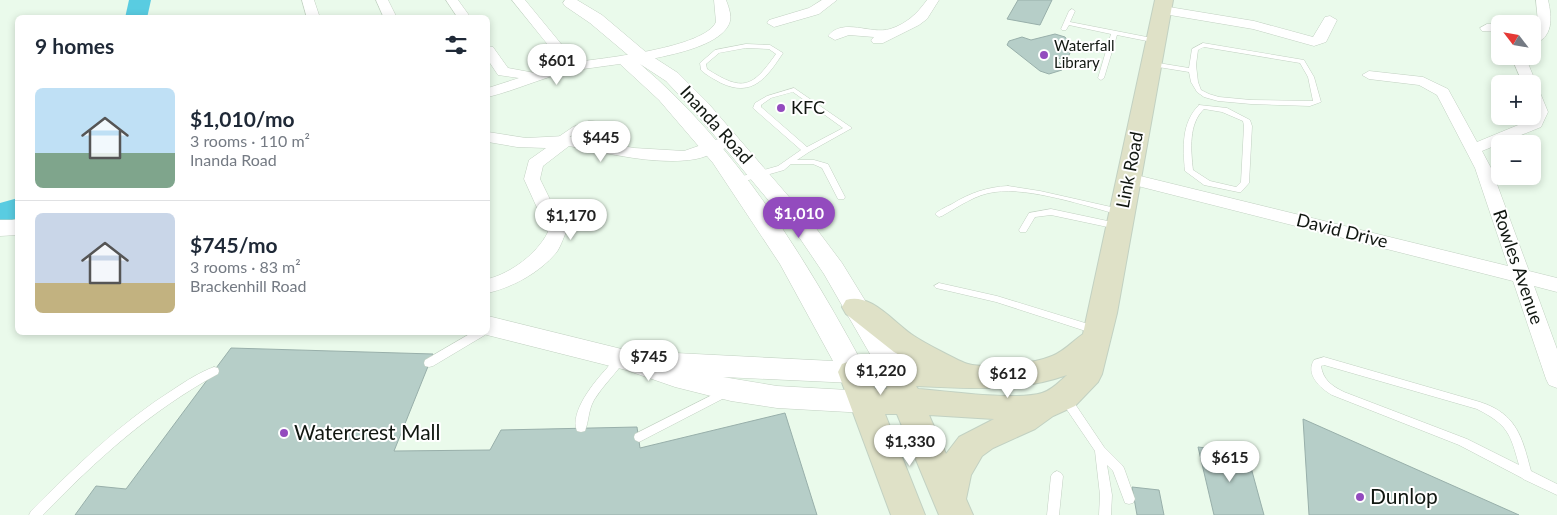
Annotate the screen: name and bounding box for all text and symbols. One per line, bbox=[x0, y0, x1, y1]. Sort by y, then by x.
north arrow bbox=[1491, 15, 1541, 65]
map controls bbox=[1491, 15, 1541, 185]
icon: filters bbox=[442, 31, 470, 59]
text: 9 homes bbox=[35, 33, 114, 58]
place label: Waterfall Library bbox=[1054, 36, 1115, 71]
pin: $601 bbox=[527, 44, 587, 86]
marker: Waterfall Library bbox=[1038, 49, 1050, 61]
text: $601 bbox=[538, 50, 576, 69]
button: + bbox=[1491, 75, 1541, 125]
street label: Inanda Road bbox=[676, 81, 758, 168]
place label: KFC bbox=[791, 96, 825, 118]
marker: KFC bbox=[775, 102, 787, 114]
text: $1,010/mo bbox=[190, 106, 295, 131]
icon: home bbox=[75, 108, 135, 168]
pin: $445 bbox=[571, 120, 631, 163]
text: $445 bbox=[582, 127, 620, 146]
street label: Link Road bbox=[1111, 130, 1147, 210]
text: 3 rooms · 110 m² bbox=[190, 131, 310, 150]
button: − bbox=[1491, 135, 1541, 185]
text: Inanda Road bbox=[190, 150, 277, 169]
pin: $1,010 bbox=[758, 196, 840, 239]
pin: $1,170 bbox=[530, 198, 612, 241]
text: $1,010 bbox=[774, 203, 824, 222]
text: $1,170 bbox=[546, 205, 596, 224]
street label: Rowles Avenue bbox=[1489, 206, 1549, 327]
street label: David Drive bbox=[1294, 208, 1390, 252]
text: $745/mo bbox=[190, 232, 278, 257]
icon: home bbox=[75, 233, 135, 293]
text: 3 rooms · 83 m² bbox=[190, 257, 301, 276]
text: Brackenhill Road bbox=[190, 276, 306, 295]
pin: $745 bbox=[619, 340, 679, 382]
text: $745 bbox=[630, 346, 668, 365]
pin: $1,220 bbox=[840, 354, 922, 396]
pin: $612 bbox=[978, 356, 1038, 399]
text: $1,220 bbox=[856, 360, 906, 379]
text: $612 bbox=[989, 363, 1027, 382]
place label: Watercrest Mall bbox=[294, 419, 441, 444]
pin: $1,330 bbox=[869, 424, 951, 467]
marker: Watercrest Mall bbox=[278, 427, 290, 439]
text: $1,330 bbox=[885, 431, 935, 450]
pin: $615 bbox=[1200, 440, 1260, 483]
text: $615 bbox=[1211, 447, 1249, 466]
place label: Dunlop bbox=[1370, 483, 1438, 508]
marker: Dunlop bbox=[1354, 491, 1366, 503]

